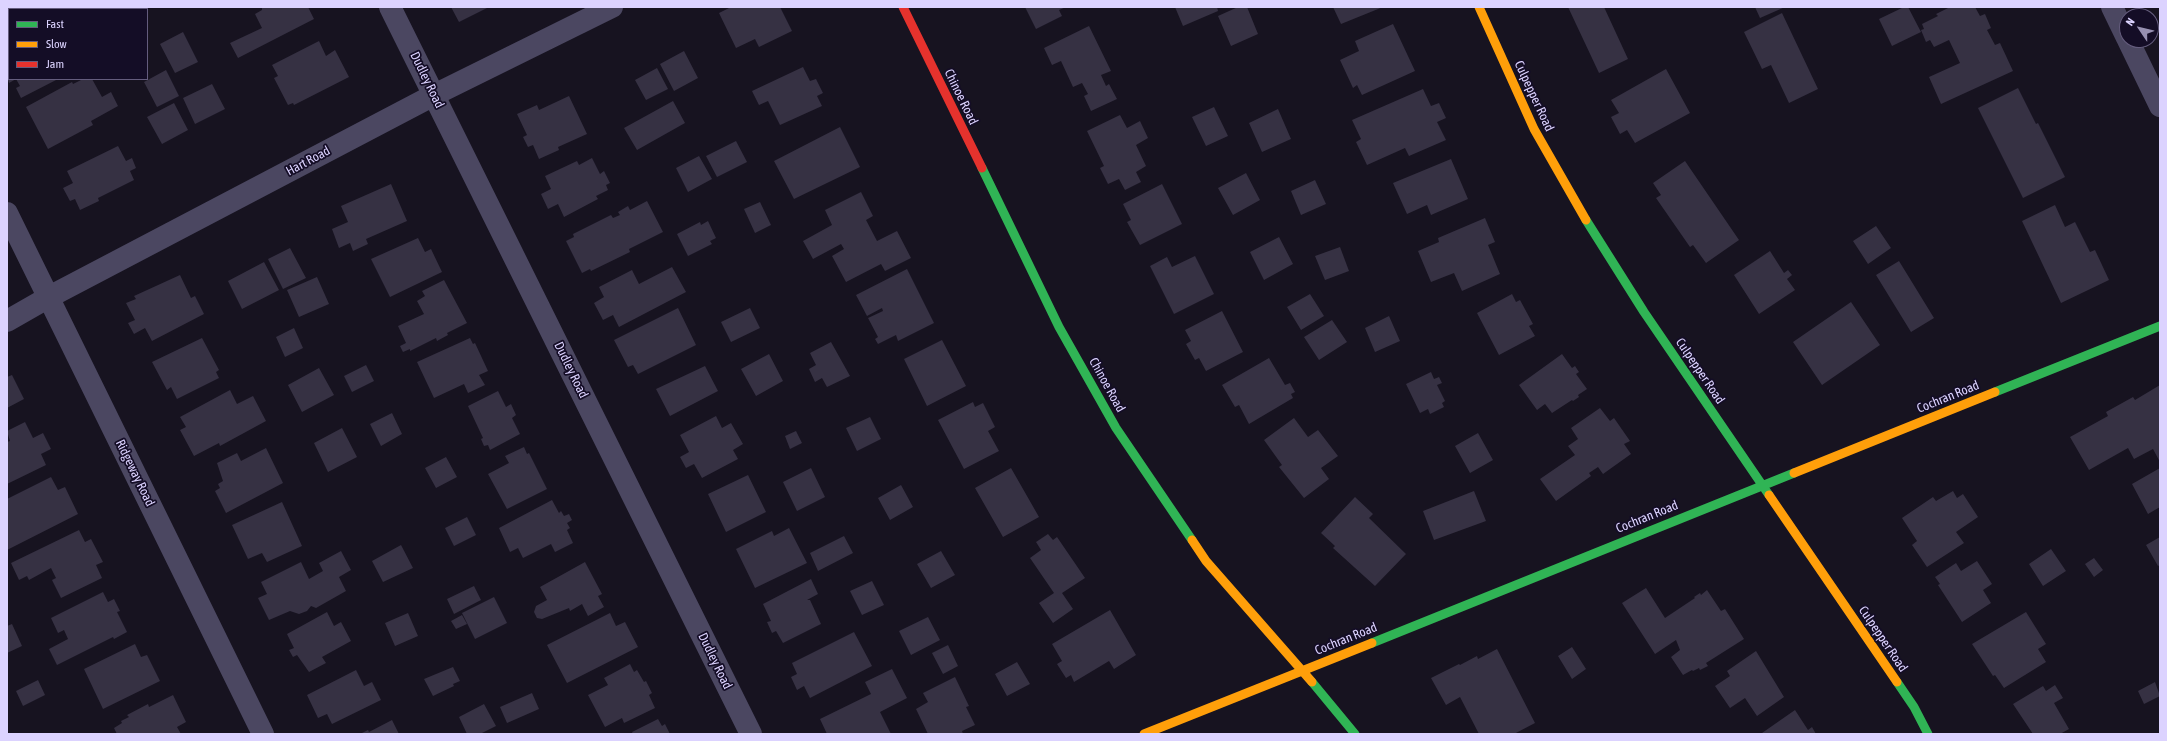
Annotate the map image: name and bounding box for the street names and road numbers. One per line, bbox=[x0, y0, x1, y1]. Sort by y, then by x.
street label: Dudley Road bbox=[407, 49, 447, 111]
street label: Culpepper Road bbox=[1511, 58, 1557, 134]
street label: Chinoe Road bbox=[941, 67, 981, 127]
street label: Hart Road bbox=[283, 143, 333, 179]
street label: Culpepper Road bbox=[1672, 335, 1728, 407]
street label: Dudley Road bbox=[551, 339, 591, 401]
street label: Chinoe Road bbox=[1086, 355, 1128, 415]
street label: Cochran Road bbox=[1915, 377, 1981, 417]
street label: Ridgeway Road bbox=[112, 437, 158, 509]
street label: Cochran Road bbox=[1614, 497, 1680, 537]
street label: Culpepper Road bbox=[1855, 603, 1911, 675]
street label: Cochran Road bbox=[1313, 619, 1379, 659]
street label: Dudley Road bbox=[695, 630, 735, 692]

